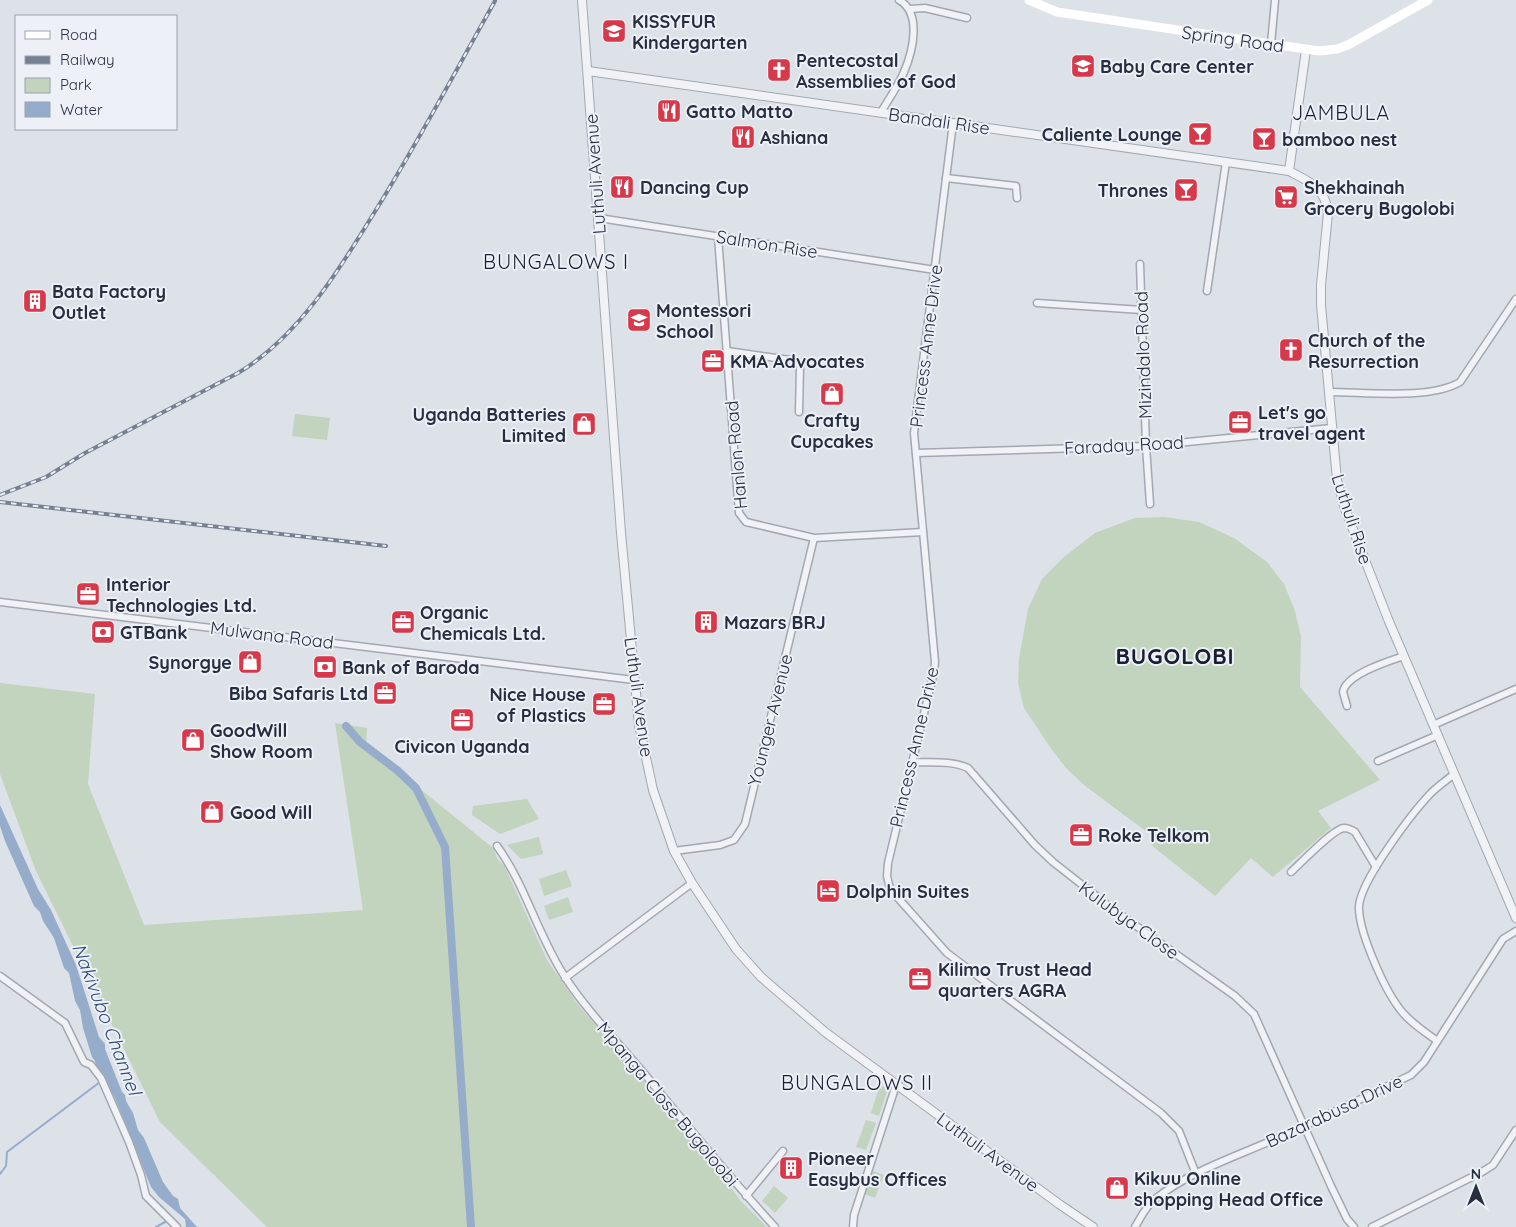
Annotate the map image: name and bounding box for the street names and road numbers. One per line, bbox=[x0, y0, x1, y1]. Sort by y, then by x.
street label: Spring Road bbox=[1180, 20, 1286, 58]
street label: Bandali Rise bbox=[887, 102, 991, 140]
street label: Luthuli Avenue bbox=[579, 113, 611, 235]
street label: Salmon Rise bbox=[715, 225, 819, 263]
street label: Princess Anne Drive bbox=[905, 263, 947, 429]
street label: Mizindalo Road bbox=[1129, 291, 1157, 419]
street label: Hanlon Road bbox=[720, 400, 752, 510]
street label: Faraday Road bbox=[1063, 430, 1185, 460]
street label: Luthuli Rise bbox=[1327, 471, 1377, 567]
street label: Mulwana Road bbox=[209, 616, 335, 654]
street label: Luthuli Avenue bbox=[619, 636, 659, 758]
street label: Younger Avenue bbox=[742, 652, 798, 788]
street label: Princess Anne Drive bbox=[884, 664, 944, 830]
street label: Kulubya Close bbox=[1074, 876, 1184, 964]
street label: Mpanga Close Bugoloobi bbox=[592, 1017, 744, 1191]
street label: Bazarabusa Drive bbox=[1262, 1069, 1406, 1153]
street label: Luthuli Avenue bbox=[932, 1107, 1044, 1197]

